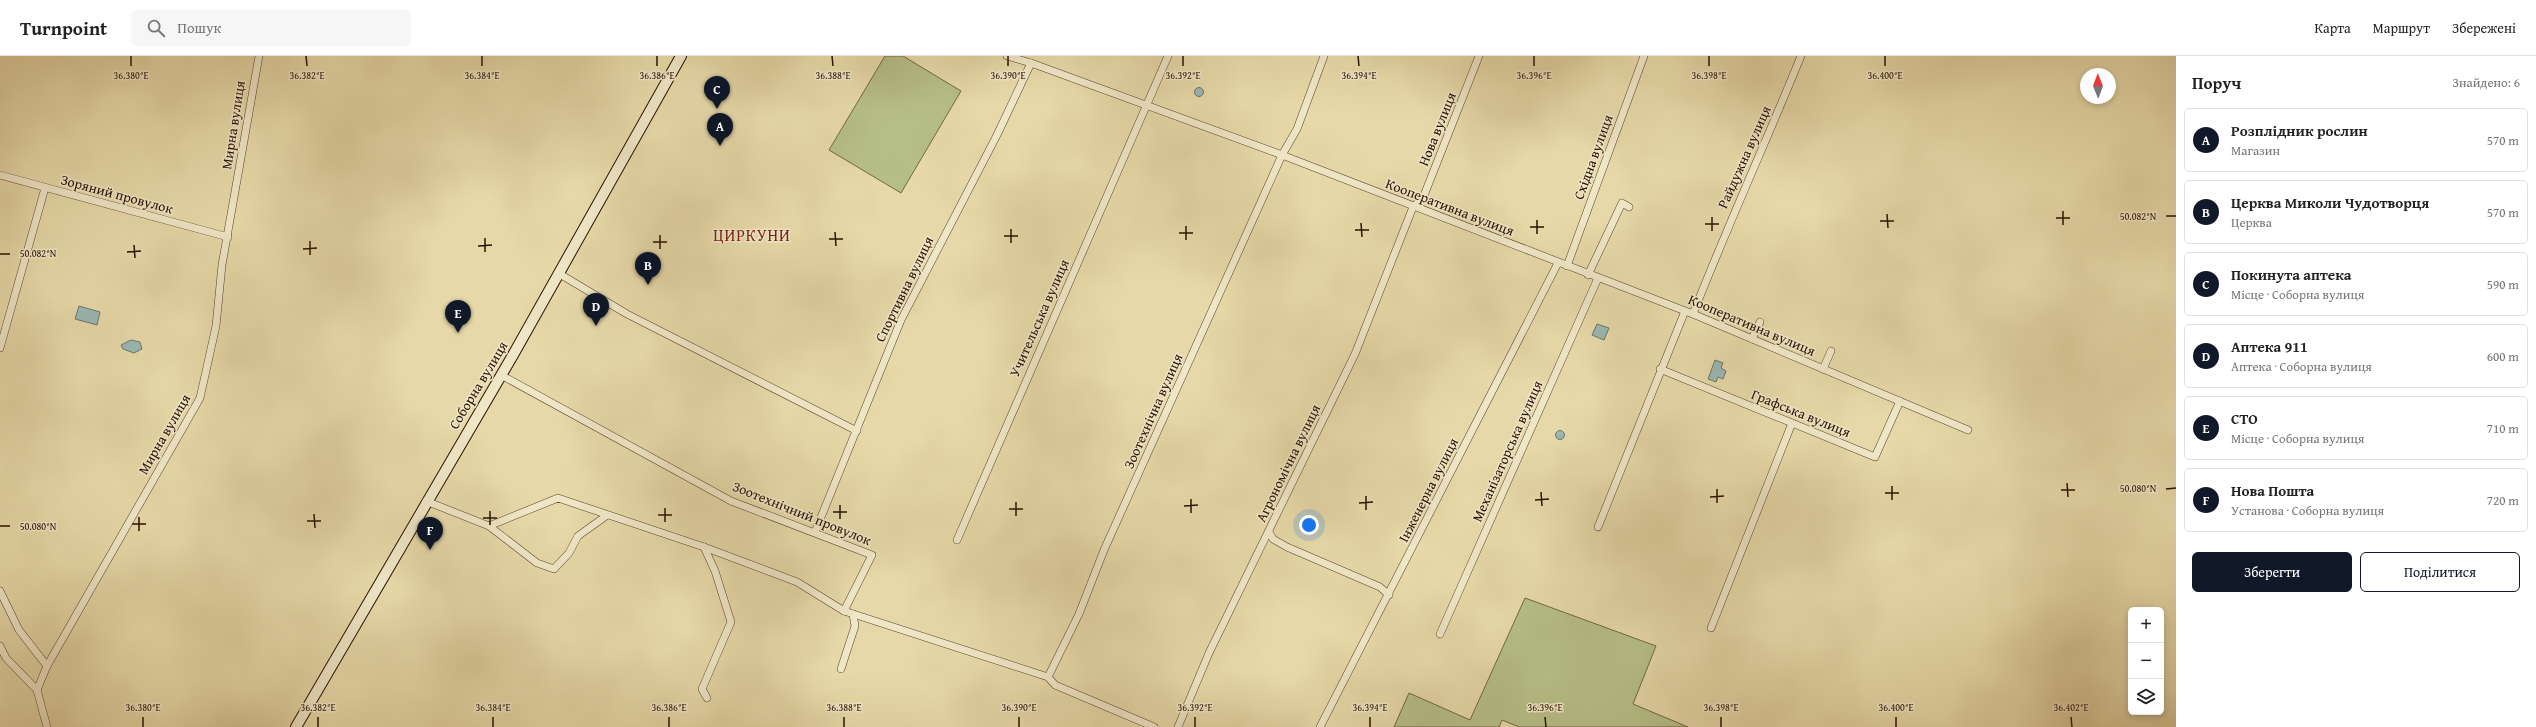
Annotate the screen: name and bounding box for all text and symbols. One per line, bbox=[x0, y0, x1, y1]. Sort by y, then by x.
search box bbox=[131, 10, 411, 46]
text: Turnpoint bbox=[20, 14, 107, 42]
icon: search bbox=[145, 17, 167, 39]
text: Пошук bbox=[177, 17, 221, 38]
text: Карта bbox=[2315, 18, 2351, 38]
text: Маршрут bbox=[2373, 18, 2430, 38]
text: Збережені bbox=[2452, 18, 2516, 38]
text: 36.380°E bbox=[113, 68, 149, 83]
text: 36.382°E bbox=[289, 68, 325, 83]
text: 36.384°E bbox=[464, 68, 500, 83]
text: 36.386°E bbox=[639, 68, 675, 83]
text: 36.388°E bbox=[815, 68, 851, 83]
text: 36.390°E bbox=[990, 68, 1026, 83]
text: 36.392°E bbox=[1165, 68, 1201, 83]
text: 36.394°E bbox=[1341, 68, 1377, 83]
text: 36.396°E bbox=[1516, 68, 1552, 83]
text: 36.398°E bbox=[1691, 68, 1727, 83]
text: 36.400°E bbox=[1867, 68, 1903, 83]
north arrow bbox=[2080, 68, 2116, 104]
text: Поруч bbox=[2192, 70, 2241, 95]
text: Знайдено: 6 bbox=[2452, 73, 2520, 92]
pin: C bbox=[704, 76, 730, 109]
street label: Мирна вулиця bbox=[216, 79, 250, 171]
street label: Нова вулиця bbox=[1413, 89, 1461, 169]
street label: Райдужна вулиця bbox=[1712, 102, 1776, 212]
street label: Східна вулиця bbox=[1568, 112, 1618, 202]
pin: A bbox=[707, 113, 733, 146]
text: Розплідник рослин bbox=[2231, 120, 2368, 141]
text: A bbox=[2202, 131, 2210, 150]
text: 570 m bbox=[2487, 131, 2519, 150]
text: Магазин bbox=[2231, 141, 2280, 160]
street label: Зоряний провулок bbox=[59, 169, 176, 219]
street label: Кооперативна вулиця bbox=[1383, 173, 1517, 241]
text: Церква Миколи Чудотворця bbox=[2231, 192, 2429, 213]
text: B bbox=[2202, 203, 2210, 222]
text: 570 m bbox=[2487, 203, 2519, 222]
text: 50.082°N bbox=[2120, 209, 2157, 224]
text: Церква bbox=[2231, 213, 2272, 232]
district label: ЦИРКУНИ bbox=[713, 223, 791, 247]
street label: Спортивна вулиця bbox=[870, 233, 938, 345]
text: 50.082°N bbox=[20, 246, 57, 261]
pin: B bbox=[635, 252, 661, 285]
street label: Учительська вулиця bbox=[1004, 256, 1074, 380]
text: Покинута аптека bbox=[2231, 264, 2352, 285]
text: C bbox=[2202, 275, 2210, 294]
text: 590 m bbox=[2487, 275, 2519, 294]
text: Місце · Соборна вулиця bbox=[2231, 285, 2364, 304]
street label: Кооперативна вулиця bbox=[1685, 289, 1819, 361]
pin: D bbox=[583, 293, 609, 326]
pin: E bbox=[445, 300, 471, 333]
text: Аптека 911 bbox=[2231, 336, 2308, 357]
street label: Соборна вулиця bbox=[444, 337, 512, 433]
text: D bbox=[2202, 347, 2210, 366]
text: 600 m bbox=[2487, 347, 2519, 366]
street label: Зоотехнічна вулиця bbox=[1119, 350, 1187, 472]
text: Аптека · Соборна вулиця bbox=[2231, 357, 2372, 376]
street label: Механізаторська вулиця bbox=[1467, 377, 1547, 525]
street label: Графська вулиця bbox=[1748, 384, 1854, 442]
street label: Мирна вулиця bbox=[133, 390, 195, 478]
street label: Агрономічна вулиця bbox=[1251, 401, 1325, 525]
text: СТО bbox=[2231, 408, 2258, 429]
text: E bbox=[2203, 419, 2209, 438]
text: 710 m bbox=[2487, 419, 2519, 438]
text: Місце · Соборна вулиця bbox=[2231, 429, 2364, 448]
street label: Інженерна вулиця bbox=[1393, 434, 1463, 546]
street label: Зоотехнічний провулок bbox=[730, 476, 875, 550]
text: Нова Пошта bbox=[2231, 480, 2314, 501]
text: 50.080°N bbox=[2120, 481, 2157, 496]
text: F bbox=[2203, 491, 2209, 510]
text: 720 m bbox=[2487, 491, 2519, 510]
text: Установа · Соборна вулиця bbox=[2231, 501, 2384, 520]
your location bbox=[1299, 515, 1319, 535]
pin: F bbox=[417, 517, 443, 550]
text: 50.080°N bbox=[20, 519, 57, 534]
button: Зберегти bbox=[2192, 552, 2352, 592]
button: Поділитися bbox=[2360, 552, 2520, 592]
map controls bbox=[2128, 607, 2164, 715]
button: + bbox=[2128, 607, 2164, 643]
button: − bbox=[2128, 643, 2164, 679]
button: layers bbox=[2128, 679, 2164, 715]
text: 36.380°E bbox=[125, 700, 161, 715]
text: 36.382°E bbox=[300, 700, 336, 715]
text: 36.384°E bbox=[475, 700, 511, 715]
text: 36.386°E bbox=[651, 700, 687, 715]
text: 36.388°E bbox=[826, 700, 862, 715]
text: 36.390°E bbox=[1001, 700, 1037, 715]
text: 36.392°E bbox=[1177, 700, 1213, 715]
text: 36.394°E bbox=[1352, 700, 1388, 715]
text: 36.396°E bbox=[1527, 700, 1563, 715]
text: 36.398°E bbox=[1703, 700, 1739, 715]
text: 36.400°E bbox=[1878, 700, 1914, 715]
text: 36.402°E bbox=[2053, 700, 2089, 715]

